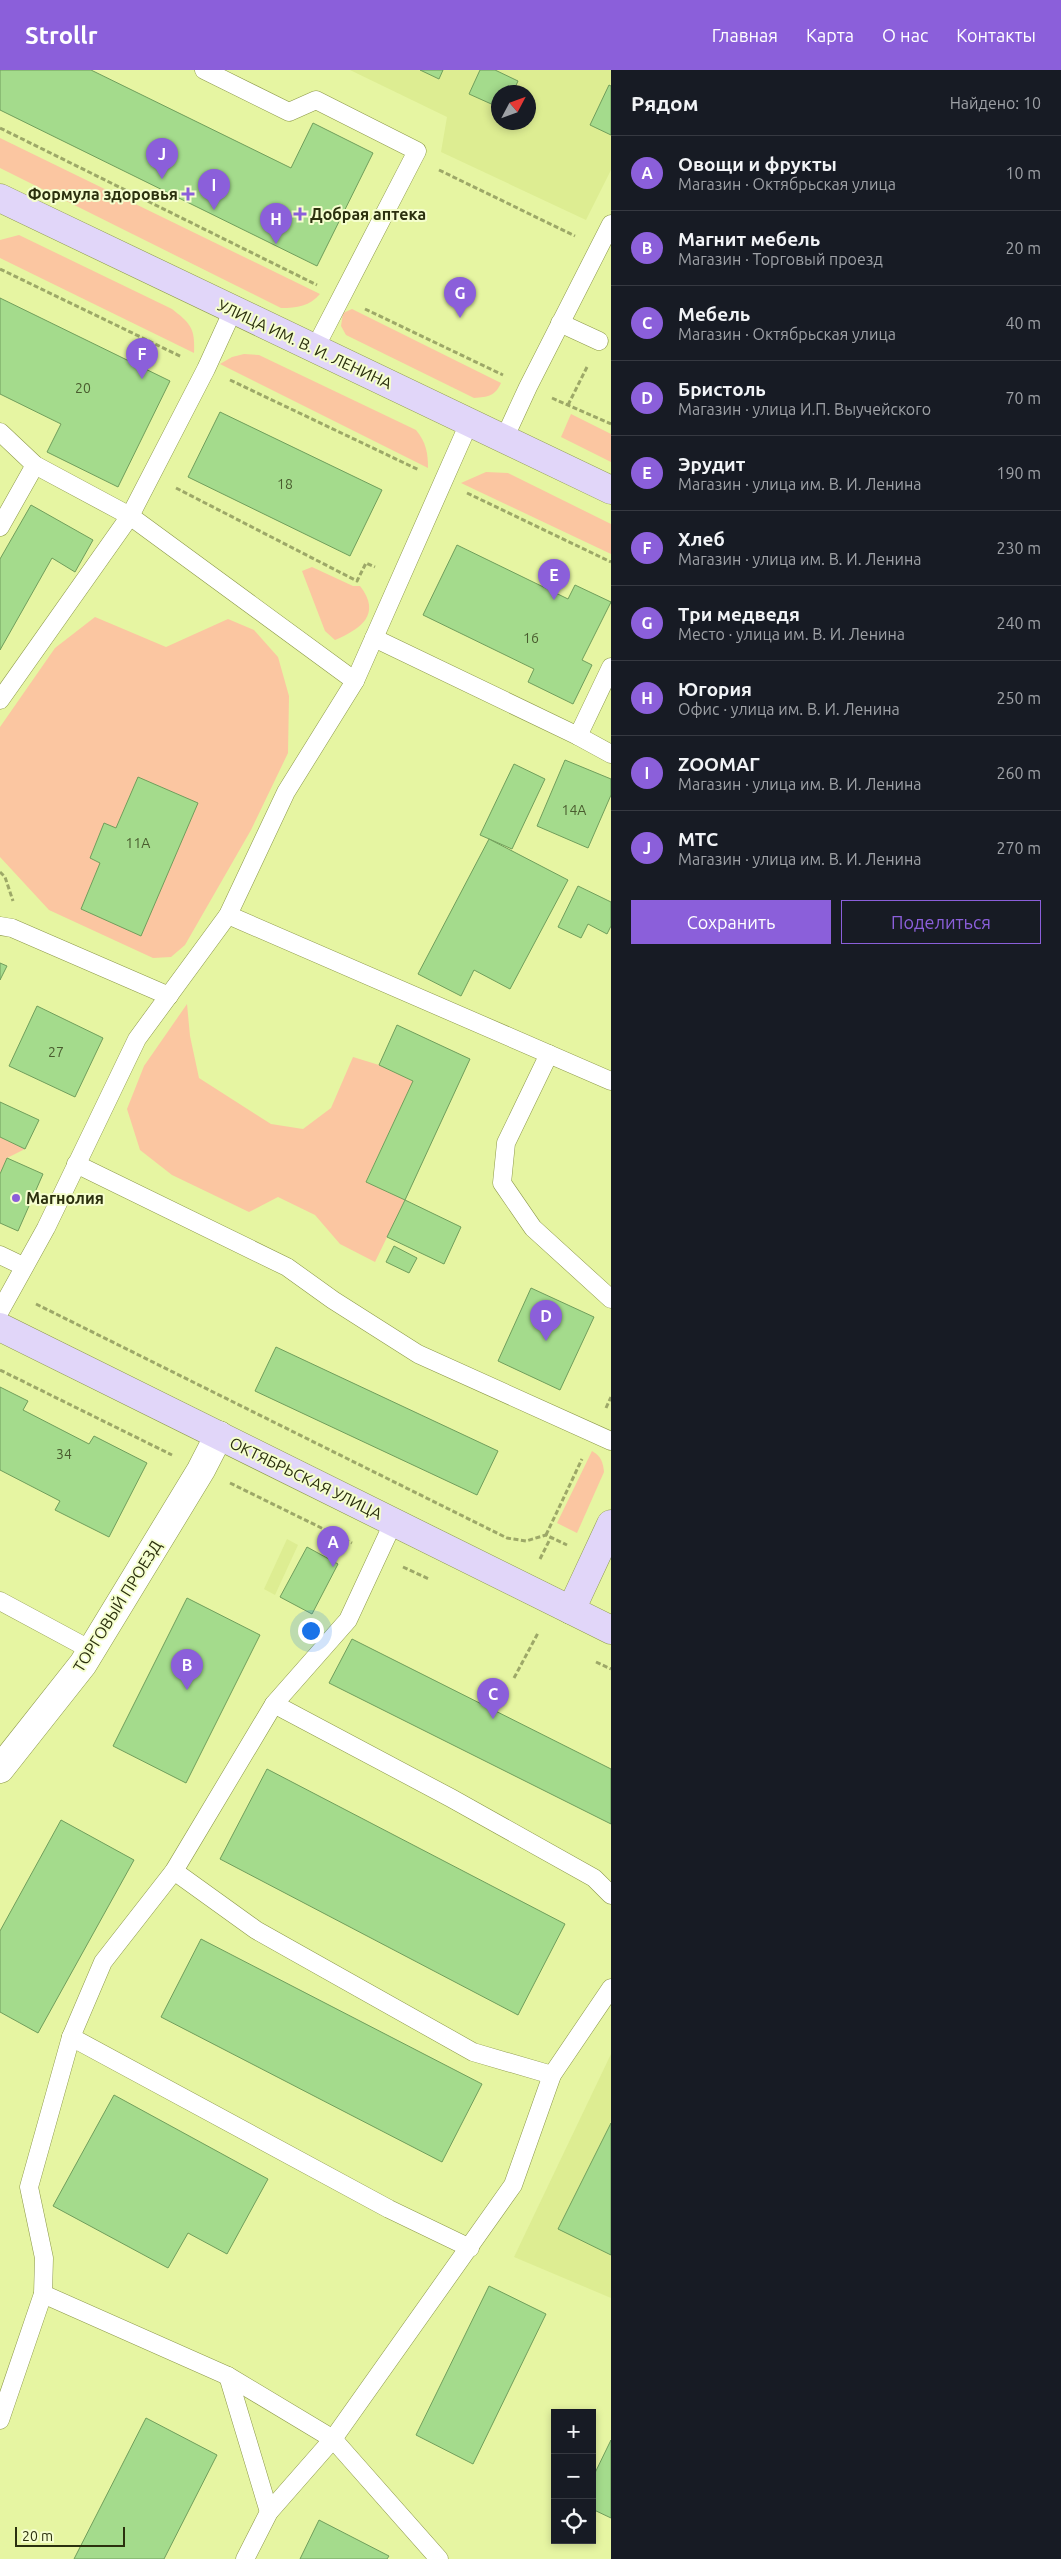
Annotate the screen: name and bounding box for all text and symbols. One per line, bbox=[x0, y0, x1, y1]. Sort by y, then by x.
text: Strollr bbox=[25, 22, 98, 49]
text: Главная bbox=[712, 25, 778, 45]
text: Карта bbox=[806, 25, 854, 45]
text: О нас bbox=[882, 25, 928, 45]
text: Контакты bbox=[956, 25, 1036, 45]
north arrow bbox=[491, 85, 536, 130]
text: Рядом bbox=[631, 91, 699, 115]
text: Найдено: 10 bbox=[950, 94, 1041, 112]
pin: J bbox=[146, 138, 178, 179]
text: Овощи и фрукты bbox=[678, 153, 837, 175]
text: A bbox=[641, 164, 653, 182]
text: 10 m bbox=[1005, 164, 1041, 182]
pin: I bbox=[198, 169, 230, 210]
text: Магазин · Октябрьская улица bbox=[678, 175, 896, 193]
place label: Формула здоровья bbox=[28, 185, 178, 203]
marker: Формула здоровья bbox=[182, 188, 194, 200]
pin: H bbox=[260, 203, 292, 244]
place label: Добрая аптека bbox=[310, 205, 426, 223]
marker: Добрая аптека bbox=[294, 208, 306, 220]
text: Магнит мебель bbox=[678, 228, 820, 250]
text: B bbox=[642, 239, 652, 257]
text: 20 m bbox=[1005, 239, 1041, 257]
text: Магазин · Торговый проезд bbox=[678, 250, 883, 268]
pin: G bbox=[444, 277, 476, 318]
street label: УЛИЦА ИМ. В. И. ЛЕНИНА bbox=[215, 296, 396, 393]
text: Мебель bbox=[678, 303, 750, 325]
text: C bbox=[642, 314, 652, 332]
text: 40 m bbox=[1005, 314, 1041, 332]
text: Магазин · Октябрьская улица bbox=[678, 325, 896, 343]
pin: F bbox=[126, 338, 158, 379]
text: Бристоль bbox=[678, 378, 766, 400]
house number: 20 bbox=[75, 380, 91, 396]
text: D bbox=[641, 389, 653, 407]
text: 70 m bbox=[1005, 389, 1041, 407]
text: Магазин · улица И.П. Выучейского bbox=[678, 400, 931, 418]
text: Эрудит bbox=[678, 453, 745, 475]
text: E bbox=[642, 464, 652, 482]
text: 190 m bbox=[996, 464, 1041, 482]
text: Магазин · улица им. В. И. Ленина bbox=[678, 475, 922, 493]
house number: 18 bbox=[277, 476, 293, 492]
text: Хлеб bbox=[678, 528, 725, 550]
text: F bbox=[643, 539, 652, 557]
text: 230 m bbox=[996, 539, 1041, 557]
text: Магазин · улица им. В. И. Ленина bbox=[678, 550, 922, 568]
pin: E bbox=[538, 559, 570, 600]
text: Три медведя bbox=[678, 603, 800, 625]
text: G bbox=[641, 614, 653, 632]
text: 240 m bbox=[996, 614, 1041, 632]
text: Место · улица им. В. И. Ленина bbox=[678, 625, 905, 643]
house number: 16 bbox=[523, 630, 539, 646]
text: Югория bbox=[678, 678, 752, 700]
text: H bbox=[641, 689, 653, 707]
text: 250 m bbox=[996, 689, 1041, 707]
text: Офис · улица им. В. И. Ленина bbox=[678, 700, 900, 718]
text: ZOOМАГ bbox=[678, 753, 760, 775]
text: I bbox=[645, 764, 649, 782]
text: 260 m bbox=[996, 764, 1041, 782]
text: Магазин · улица им. В. И. Ленина bbox=[678, 775, 922, 793]
house number: 14А bbox=[562, 802, 586, 818]
text: МТС bbox=[678, 828, 718, 850]
house number: 11А bbox=[126, 835, 150, 851]
text: J bbox=[643, 839, 651, 857]
text: 270 m bbox=[996, 839, 1041, 857]
text: Магазин · улица им. В. И. Ленина bbox=[678, 850, 922, 868]
button: Сохранить bbox=[631, 900, 831, 944]
button: Поделиться bbox=[841, 900, 1041, 944]
house number: 27 bbox=[48, 1044, 64, 1060]
place label: Магнолия bbox=[26, 1189, 104, 1207]
marker: Магнолия bbox=[10, 1192, 22, 1204]
pin: D bbox=[530, 1300, 562, 1341]
street label: ОКТЯБРЬСКАЯ УЛИЦА bbox=[227, 1433, 386, 1523]
house number: 34 bbox=[56, 1446, 72, 1462]
pin: A bbox=[317, 1526, 349, 1567]
street label: ТОРГОВЫЙ ПРОЕЗД bbox=[68, 1536, 165, 1675]
your location bbox=[298, 1618, 324, 1644]
pin: B bbox=[171, 1649, 203, 1690]
pin: C bbox=[477, 1678, 509, 1719]
map controls bbox=[551, 2409, 596, 2544]
button: + bbox=[551, 2409, 596, 2454]
button: − bbox=[551, 2454, 596, 2499]
button: locate bbox=[551, 2499, 596, 2544]
scale bar bbox=[15, 2524, 125, 2547]
text: 20 m bbox=[22, 2528, 53, 2544]

